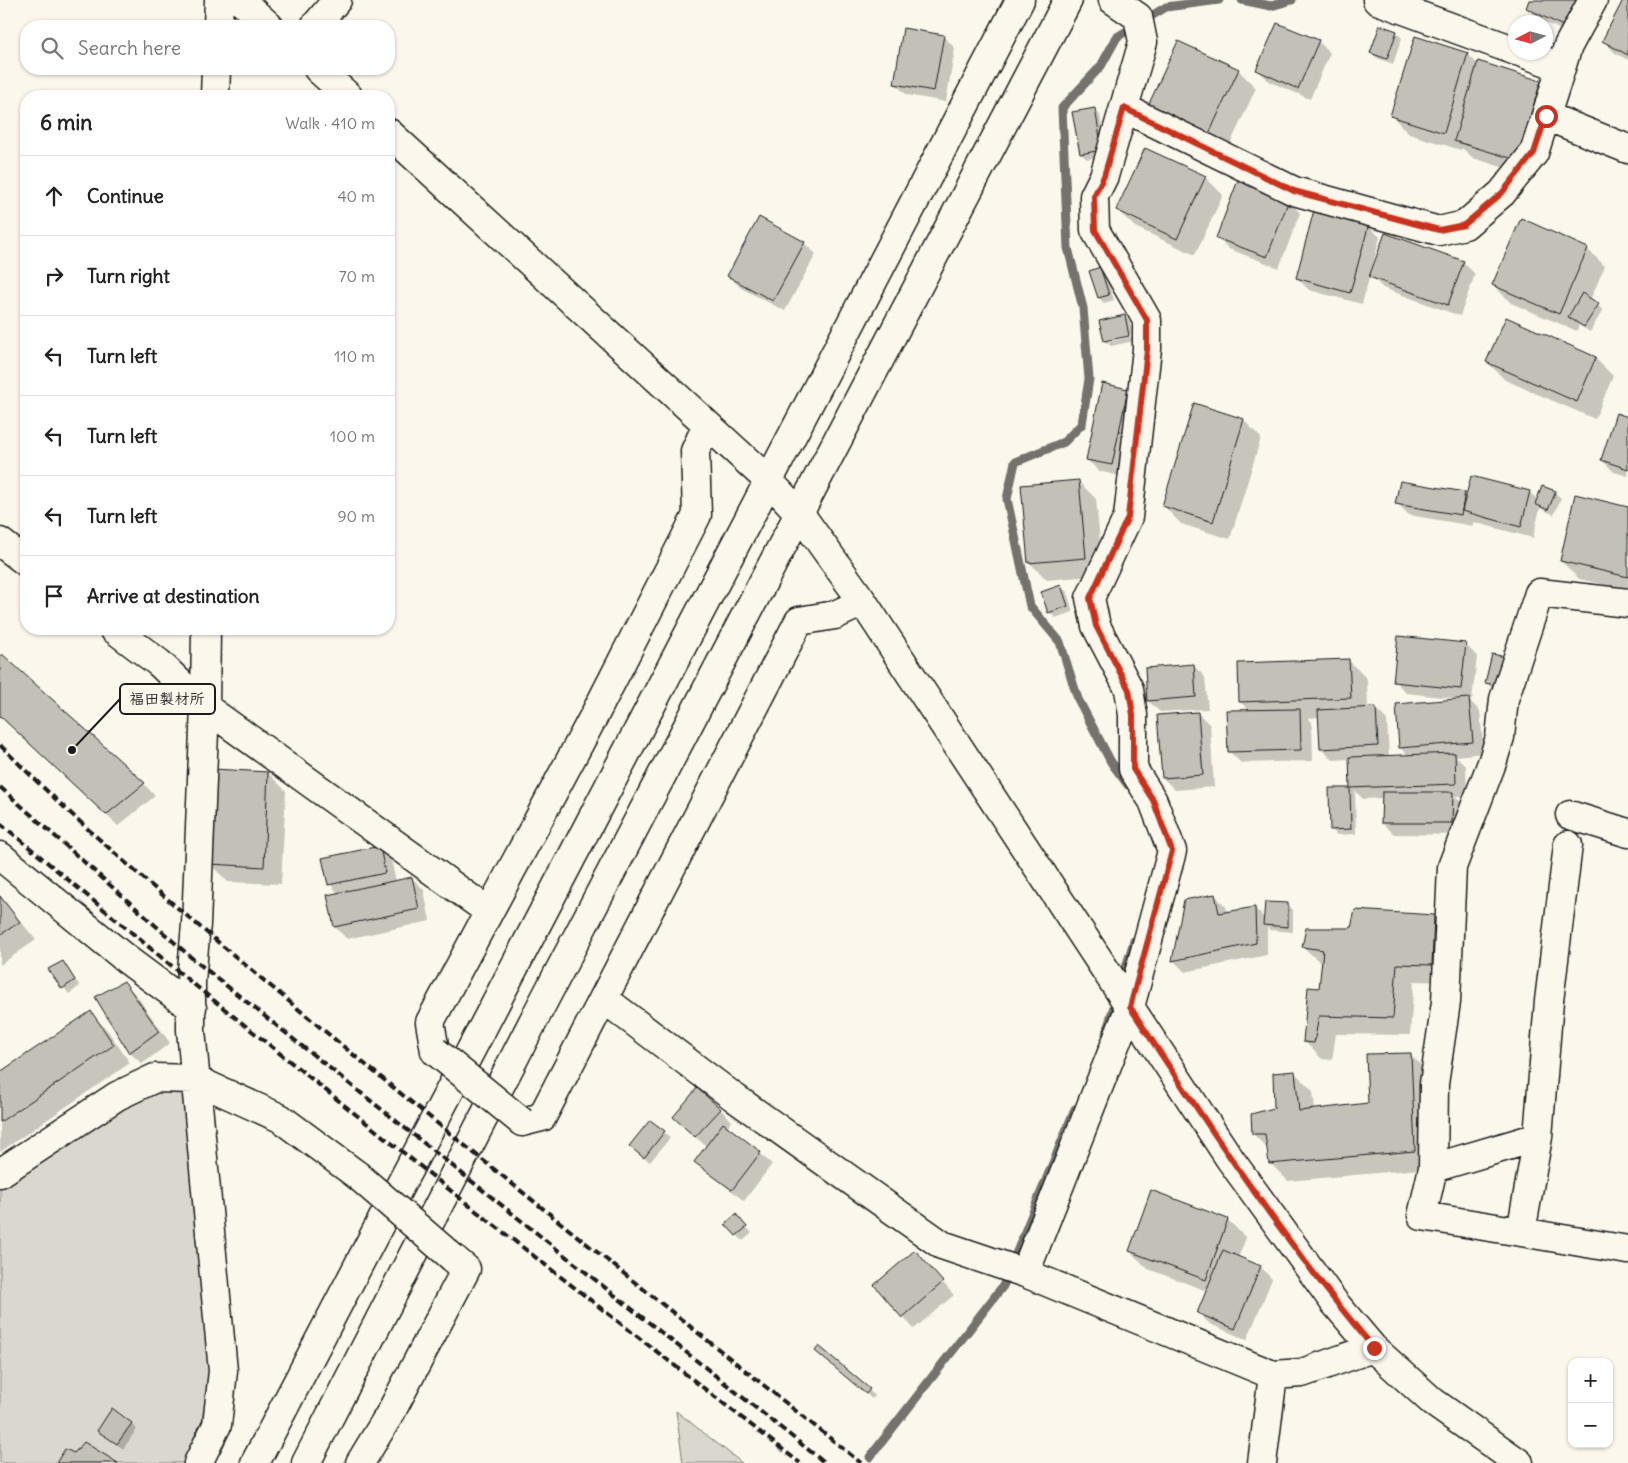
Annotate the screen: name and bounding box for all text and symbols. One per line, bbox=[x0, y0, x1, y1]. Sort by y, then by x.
north arrow bbox=[1508, 15, 1553, 60]
search box bbox=[20, 20, 395, 75]
icon: search bbox=[38, 34, 66, 62]
text: Search here bbox=[78, 36, 181, 60]
route start bbox=[1535, 105, 1558, 128]
text: 6 min bbox=[40, 109, 92, 136]
text: Walk · 410 m bbox=[285, 113, 375, 133]
icon: ahead bbox=[40, 182, 68, 210]
text: Continue bbox=[87, 184, 164, 208]
text: 40 m bbox=[337, 186, 375, 206]
icon: right bbox=[40, 262, 68, 290]
text: Turn right bbox=[87, 264, 170, 288]
text: 70 m bbox=[339, 266, 375, 286]
icon: left bbox=[40, 342, 68, 370]
text: Turn left bbox=[87, 344, 157, 368]
text: 110 m bbox=[334, 346, 375, 366]
icon: left bbox=[40, 422, 68, 450]
text: Turn left bbox=[87, 424, 157, 448]
text: 100 m bbox=[330, 426, 375, 446]
icon: left bbox=[40, 502, 68, 530]
text: Turn left bbox=[87, 504, 157, 528]
text: 90 m bbox=[337, 506, 375, 526]
icon: arrive bbox=[40, 582, 68, 610]
text: Arrive at destination bbox=[87, 584, 260, 608]
callout: 福田製材所 bbox=[120, 684, 215, 714]
text: 福田製材所 bbox=[129, 689, 205, 708]
route end bbox=[1363, 1337, 1386, 1360]
map controls bbox=[1568, 1358, 1613, 1448]
button: + bbox=[1568, 1358, 1613, 1403]
button: − bbox=[1568, 1403, 1613, 1448]

